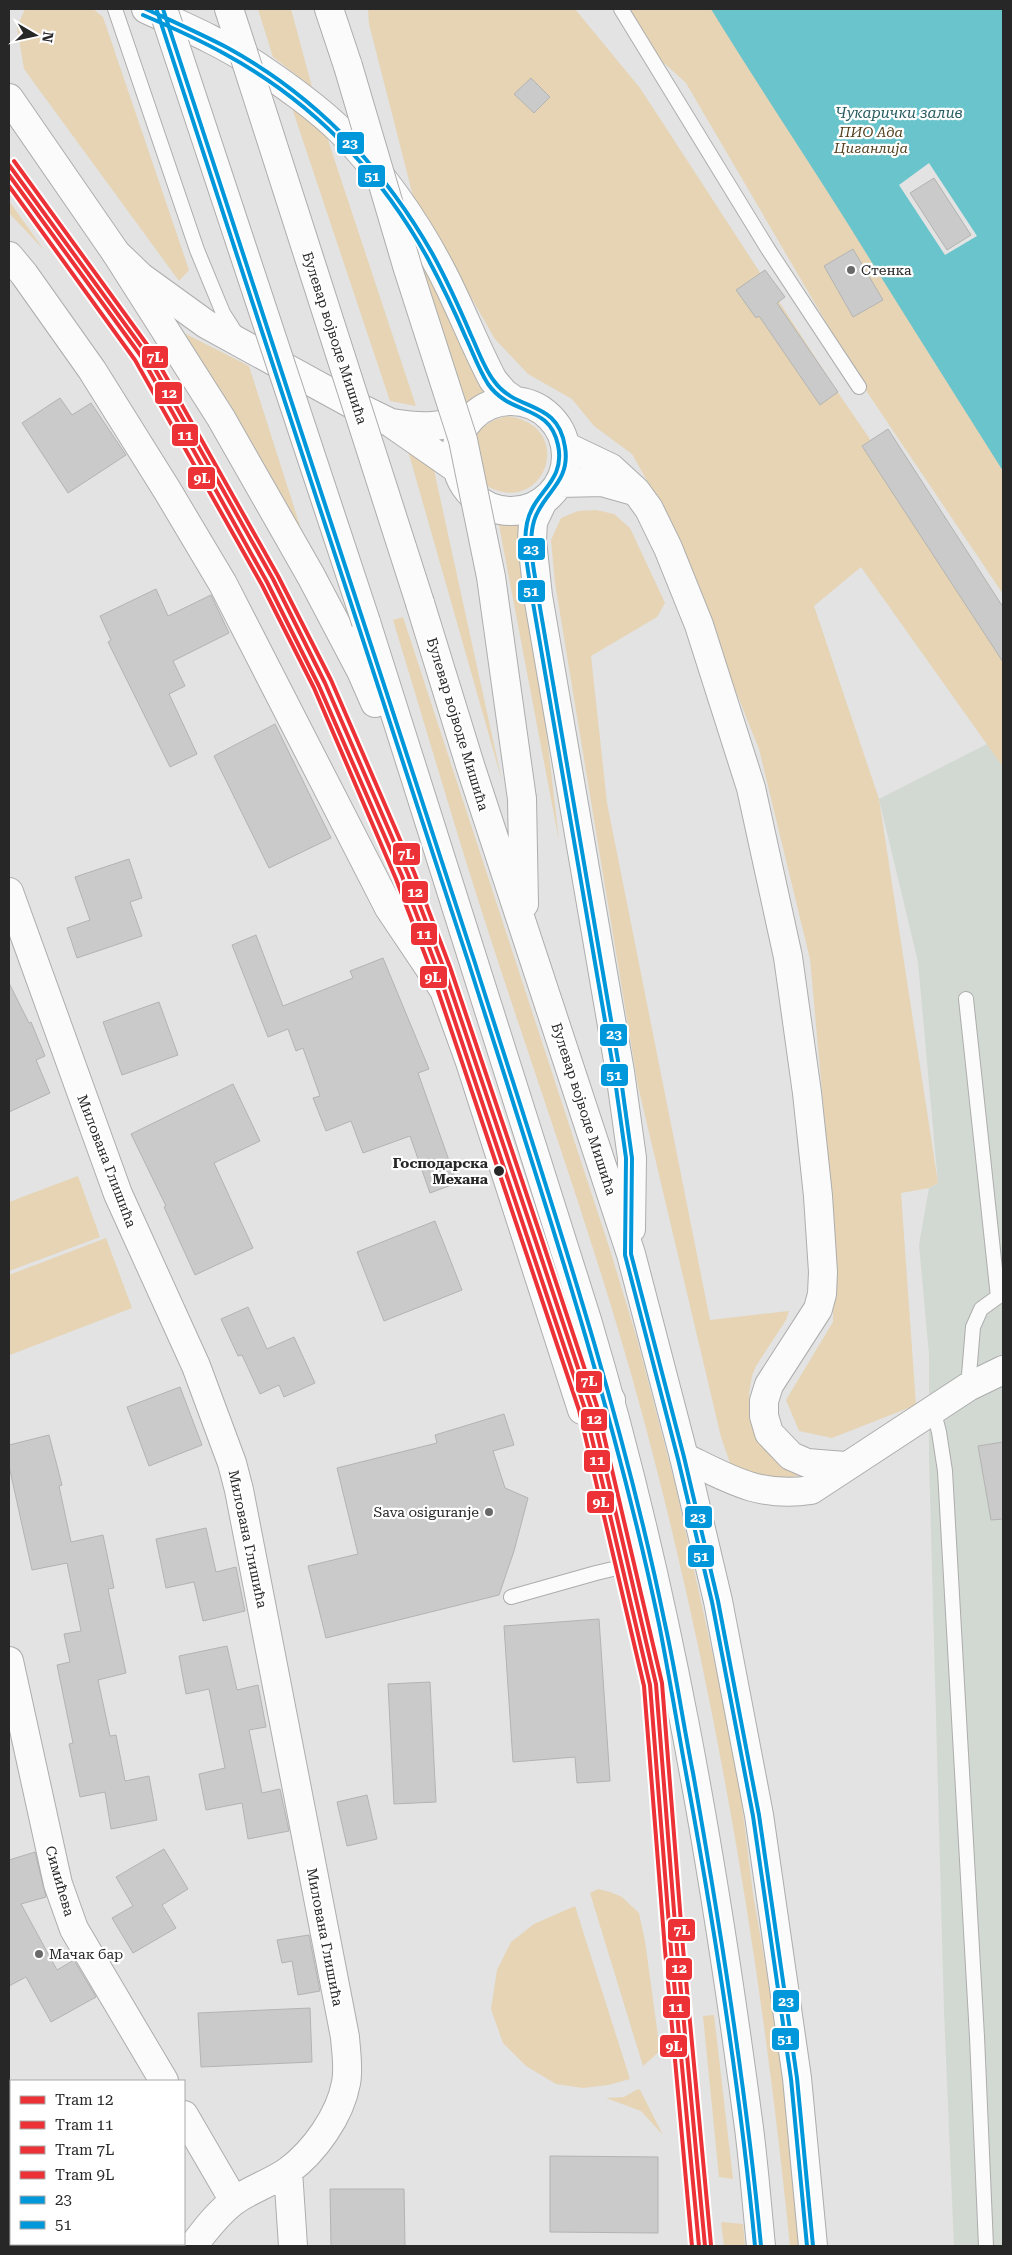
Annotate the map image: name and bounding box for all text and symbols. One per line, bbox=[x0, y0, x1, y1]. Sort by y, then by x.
north arrow bbox=[10, 10, 60, 60]
text: N bbox=[39, 30, 57, 44]
water label: Чукарички залив bbox=[835, 104, 963, 122]
park label: ПИО Ада Циганлија bbox=[833, 124, 908, 156]
line badge: 23 bbox=[336, 131, 365, 155]
text: 23 bbox=[342, 135, 358, 151]
line badge: 51 bbox=[357, 164, 386, 188]
text: 51 bbox=[364, 168, 380, 184]
street label: Булевар војводе Мишића bbox=[300, 250, 371, 427]
place label: Стенка bbox=[861, 262, 912, 278]
marker: Стенка bbox=[845, 264, 857, 276]
line badge: 7L bbox=[141, 345, 169, 369]
text: 7L bbox=[147, 349, 163, 365]
line badge: 12 bbox=[154, 381, 183, 405]
text: 12 bbox=[161, 385, 177, 401]
line badge: 11 bbox=[171, 423, 199, 447]
text: 11 bbox=[177, 427, 193, 443]
line badge: 9L bbox=[187, 466, 216, 490]
text: 9L bbox=[194, 470, 210, 486]
line badge: 23 bbox=[517, 537, 546, 561]
text: 23 bbox=[523, 541, 539, 557]
line badge: 51 bbox=[517, 579, 546, 603]
text: 51 bbox=[523, 583, 539, 599]
street label: Булевар војводе Мишића bbox=[424, 635, 492, 813]
line badge: 7L bbox=[392, 842, 421, 866]
text: 7L bbox=[398, 846, 414, 862]
line badge: 12 bbox=[401, 880, 429, 904]
text: 12 bbox=[407, 884, 423, 900]
line badge: 11 bbox=[410, 922, 438, 946]
text: 11 bbox=[416, 926, 432, 942]
line badge: 9L bbox=[419, 965, 448, 989]
text: 9L bbox=[425, 969, 441, 985]
street label: Булевар војводе Мишића bbox=[549, 1021, 620, 1198]
line badge: 23 bbox=[599, 1023, 628, 1047]
text: 23 bbox=[606, 1026, 622, 1042]
line badge: 51 bbox=[600, 1063, 629, 1087]
text: 51 bbox=[606, 1067, 622, 1083]
street label: Милована Глишића bbox=[74, 1092, 140, 1230]
place label: Господарска Механа bbox=[393, 1155, 489, 1187]
marker: Господарска Механа bbox=[492, 1164, 506, 1178]
line badge: 7L bbox=[575, 1370, 603, 1394]
text: 7L bbox=[581, 1373, 597, 1389]
line badge: 12 bbox=[580, 1408, 608, 1432]
text: 12 bbox=[586, 1411, 602, 1427]
line badge: 11 bbox=[583, 1449, 611, 1473]
text: 11 bbox=[589, 1452, 605, 1468]
street label: Милована Глишића bbox=[226, 1469, 271, 1610]
line badge: 9L bbox=[586, 1490, 615, 1514]
text: 9L bbox=[593, 1494, 609, 1510]
place label: Sava osiguranje bbox=[374, 1504, 479, 1520]
line badge: 23 bbox=[684, 1505, 713, 1529]
marker: Sava osiguranje bbox=[483, 1506, 495, 1518]
text: 23 bbox=[690, 1509, 706, 1525]
line badge: 51 bbox=[687, 1544, 715, 1568]
text: 51 bbox=[693, 1548, 709, 1564]
street label: Симићева bbox=[42, 1844, 78, 1918]
street label: Милована Глишића bbox=[304, 1866, 346, 2008]
line badge: 7L bbox=[667, 1918, 696, 1942]
text: 7L bbox=[674, 1922, 690, 1938]
place label: Мачак бар bbox=[49, 1946, 123, 1962]
marker: Мачак бар bbox=[33, 1948, 45, 1960]
line badge: 12 bbox=[665, 1957, 693, 1981]
text: 12 bbox=[671, 1960, 687, 1976]
line badge: 23 bbox=[772, 1989, 800, 2013]
text: 23 bbox=[778, 1993, 794, 2009]
line badge: 11 bbox=[662, 1995, 691, 2019]
text: 11 bbox=[668, 1999, 684, 2015]
line badge: 51 bbox=[771, 2027, 800, 2051]
text: 51 bbox=[777, 2031, 793, 2047]
line badge: 9L bbox=[659, 2034, 688, 2058]
text: 9L bbox=[666, 2038, 682, 2054]
legend bbox=[10, 2080, 185, 2245]
text: Tram 12 bbox=[55, 2091, 113, 2109]
text: Tram 11 bbox=[55, 2116, 113, 2134]
text: Tram 7L bbox=[55, 2141, 114, 2159]
text: Tram 9L bbox=[55, 2166, 114, 2184]
text: 23 bbox=[55, 2191, 72, 2209]
text: 51 bbox=[55, 2216, 72, 2234]

